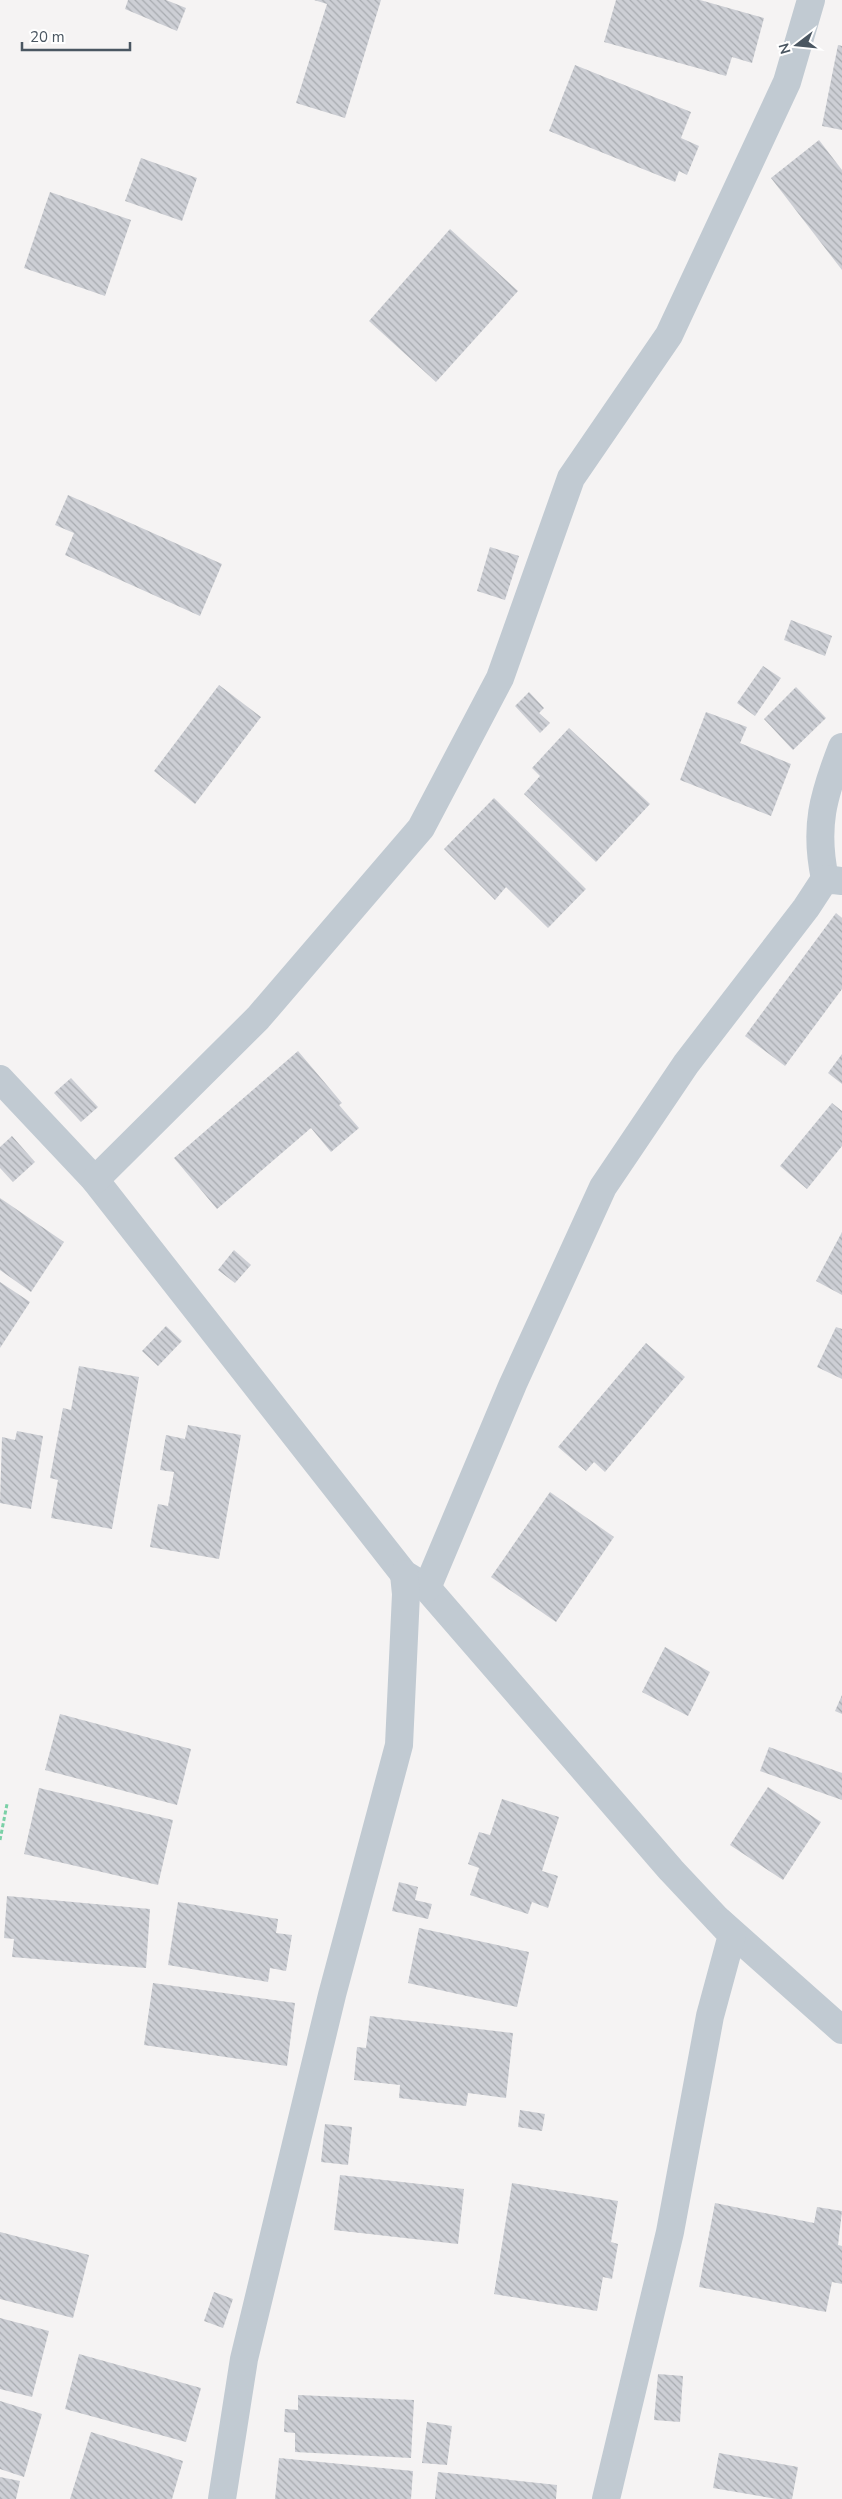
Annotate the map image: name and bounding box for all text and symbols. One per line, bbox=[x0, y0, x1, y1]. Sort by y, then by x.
scale bar bbox=[22, 20, 130, 52]
north arrow bbox=[772, 20, 822, 70]
text: 20 m bbox=[30, 27, 65, 47]
text: N bbox=[774, 41, 796, 56]

